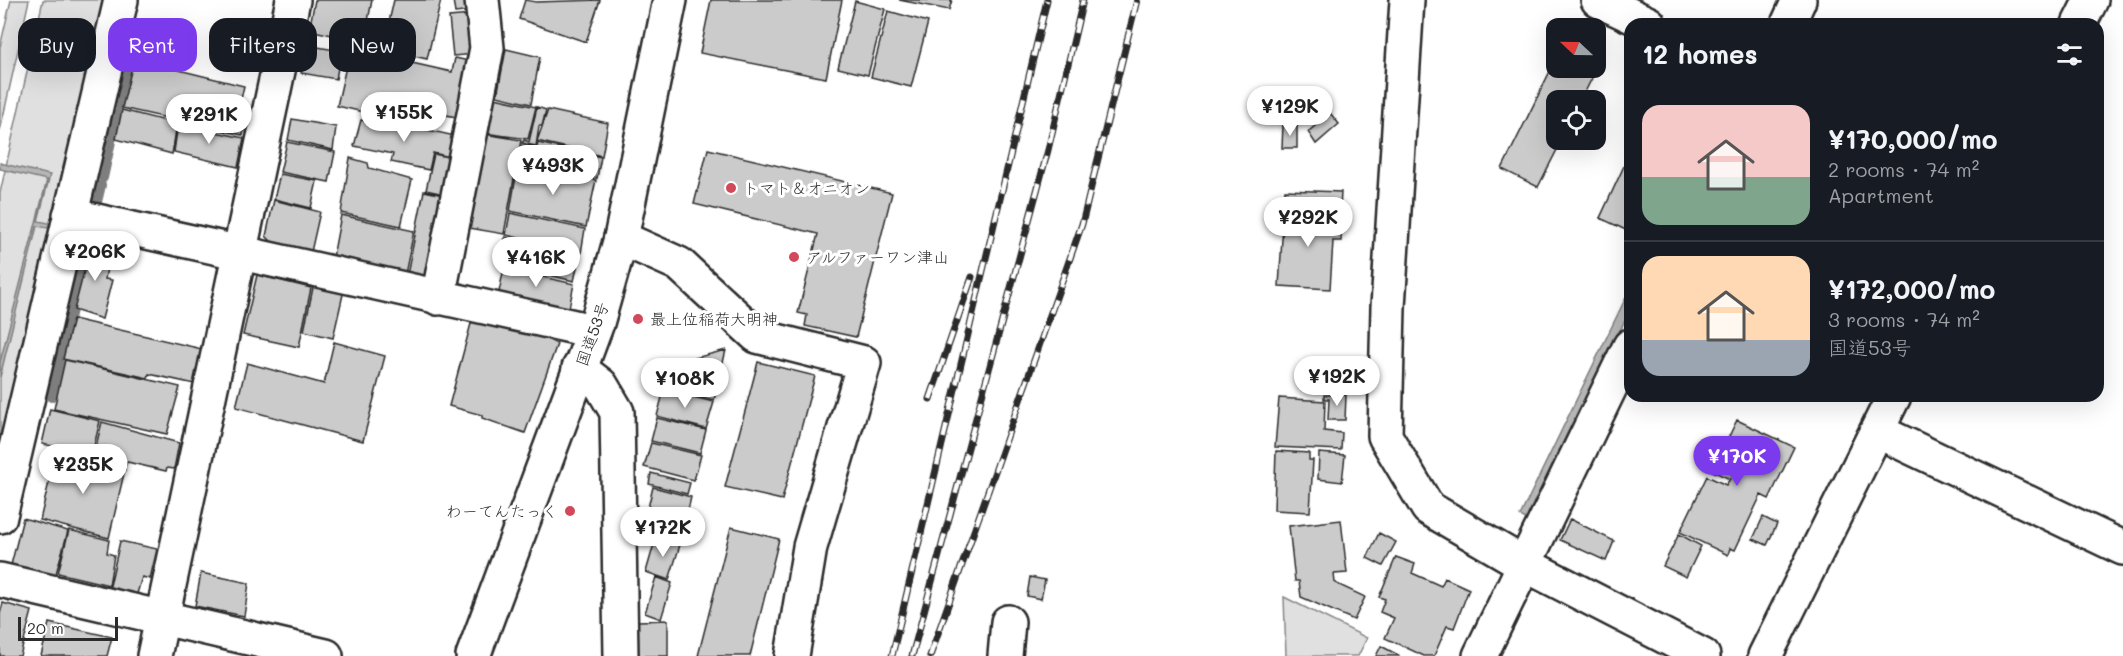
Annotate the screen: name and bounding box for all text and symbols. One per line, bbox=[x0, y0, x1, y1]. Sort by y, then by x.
chip: Buy bbox=[18, 18, 96, 72]
chip: Rent bbox=[108, 18, 197, 72]
chip: Filters bbox=[209, 18, 317, 72]
chip: New bbox=[329, 18, 416, 72]
north arrow bbox=[1546, 18, 1606, 78]
map controls bbox=[1546, 18, 1606, 150]
text: 12 homes bbox=[1642, 37, 1758, 71]
icon: filters bbox=[2053, 38, 2086, 71]
pin: ¥129K bbox=[1248, 86, 1332, 137]
button: locate bbox=[1546, 90, 1606, 150]
pin: ¥155K bbox=[362, 92, 446, 143]
text: ¥129K bbox=[1261, 92, 1319, 118]
pin: ¥291K bbox=[167, 94, 251, 145]
text: ¥155K bbox=[375, 98, 433, 124]
text: ¥291K bbox=[180, 100, 238, 126]
text: ¥170,000/mo bbox=[1828, 122, 1998, 156]
icon: home bbox=[1690, 129, 1762, 201]
pin: ¥493K bbox=[511, 145, 595, 196]
text: ¥493K bbox=[522, 151, 584, 177]
text: 2 rooms · 74 m² bbox=[1828, 156, 1979, 182]
place label: トマト＆オニオン bbox=[743, 177, 870, 198]
marker: トマト＆オニオン bbox=[724, 181, 738, 195]
text: Apartment bbox=[1828, 182, 1934, 208]
pin: ¥292K bbox=[1266, 197, 1350, 248]
text: ¥292K bbox=[1278, 203, 1338, 229]
pin: ¥206K bbox=[53, 231, 137, 282]
text: ¥206K bbox=[64, 237, 126, 263]
pin: ¥416K bbox=[494, 237, 578, 288]
text: ¥416K bbox=[506, 243, 566, 269]
place label: アルファーワン津山 bbox=[806, 246, 949, 267]
marker: アルファーワン津山 bbox=[787, 250, 801, 264]
text: ¥172,000/mo bbox=[1828, 272, 1995, 306]
icon: home bbox=[1690, 280, 1762, 352]
street label: 国道53号 bbox=[570, 299, 613, 369]
text: 3 rooms · 74 m² bbox=[1828, 306, 1980, 332]
place label: 最上位稲荷大明神 bbox=[650, 308, 778, 329]
marker: 最上位稲荷大明神 bbox=[631, 312, 645, 326]
text: 国道53号 bbox=[1828, 334, 1911, 360]
pin: ¥192K bbox=[1295, 356, 1379, 407]
pin: ¥108K bbox=[643, 358, 727, 409]
text: ¥192K bbox=[1308, 362, 1366, 388]
text: ¥108K bbox=[655, 364, 715, 390]
pin: ¥170K bbox=[1695, 436, 1779, 487]
text: ¥170K bbox=[1707, 442, 1767, 468]
pin: ¥235K bbox=[41, 444, 125, 495]
text: ¥235K bbox=[52, 450, 114, 476]
place label: わーてんたっく bbox=[446, 500, 558, 521]
marker: わーてんたっく bbox=[563, 504, 577, 518]
pin: ¥172K bbox=[621, 507, 705, 558]
text: ¥172K bbox=[634, 513, 692, 539]
scale bar bbox=[18, 614, 118, 642]
text: 20 m bbox=[27, 617, 64, 638]

